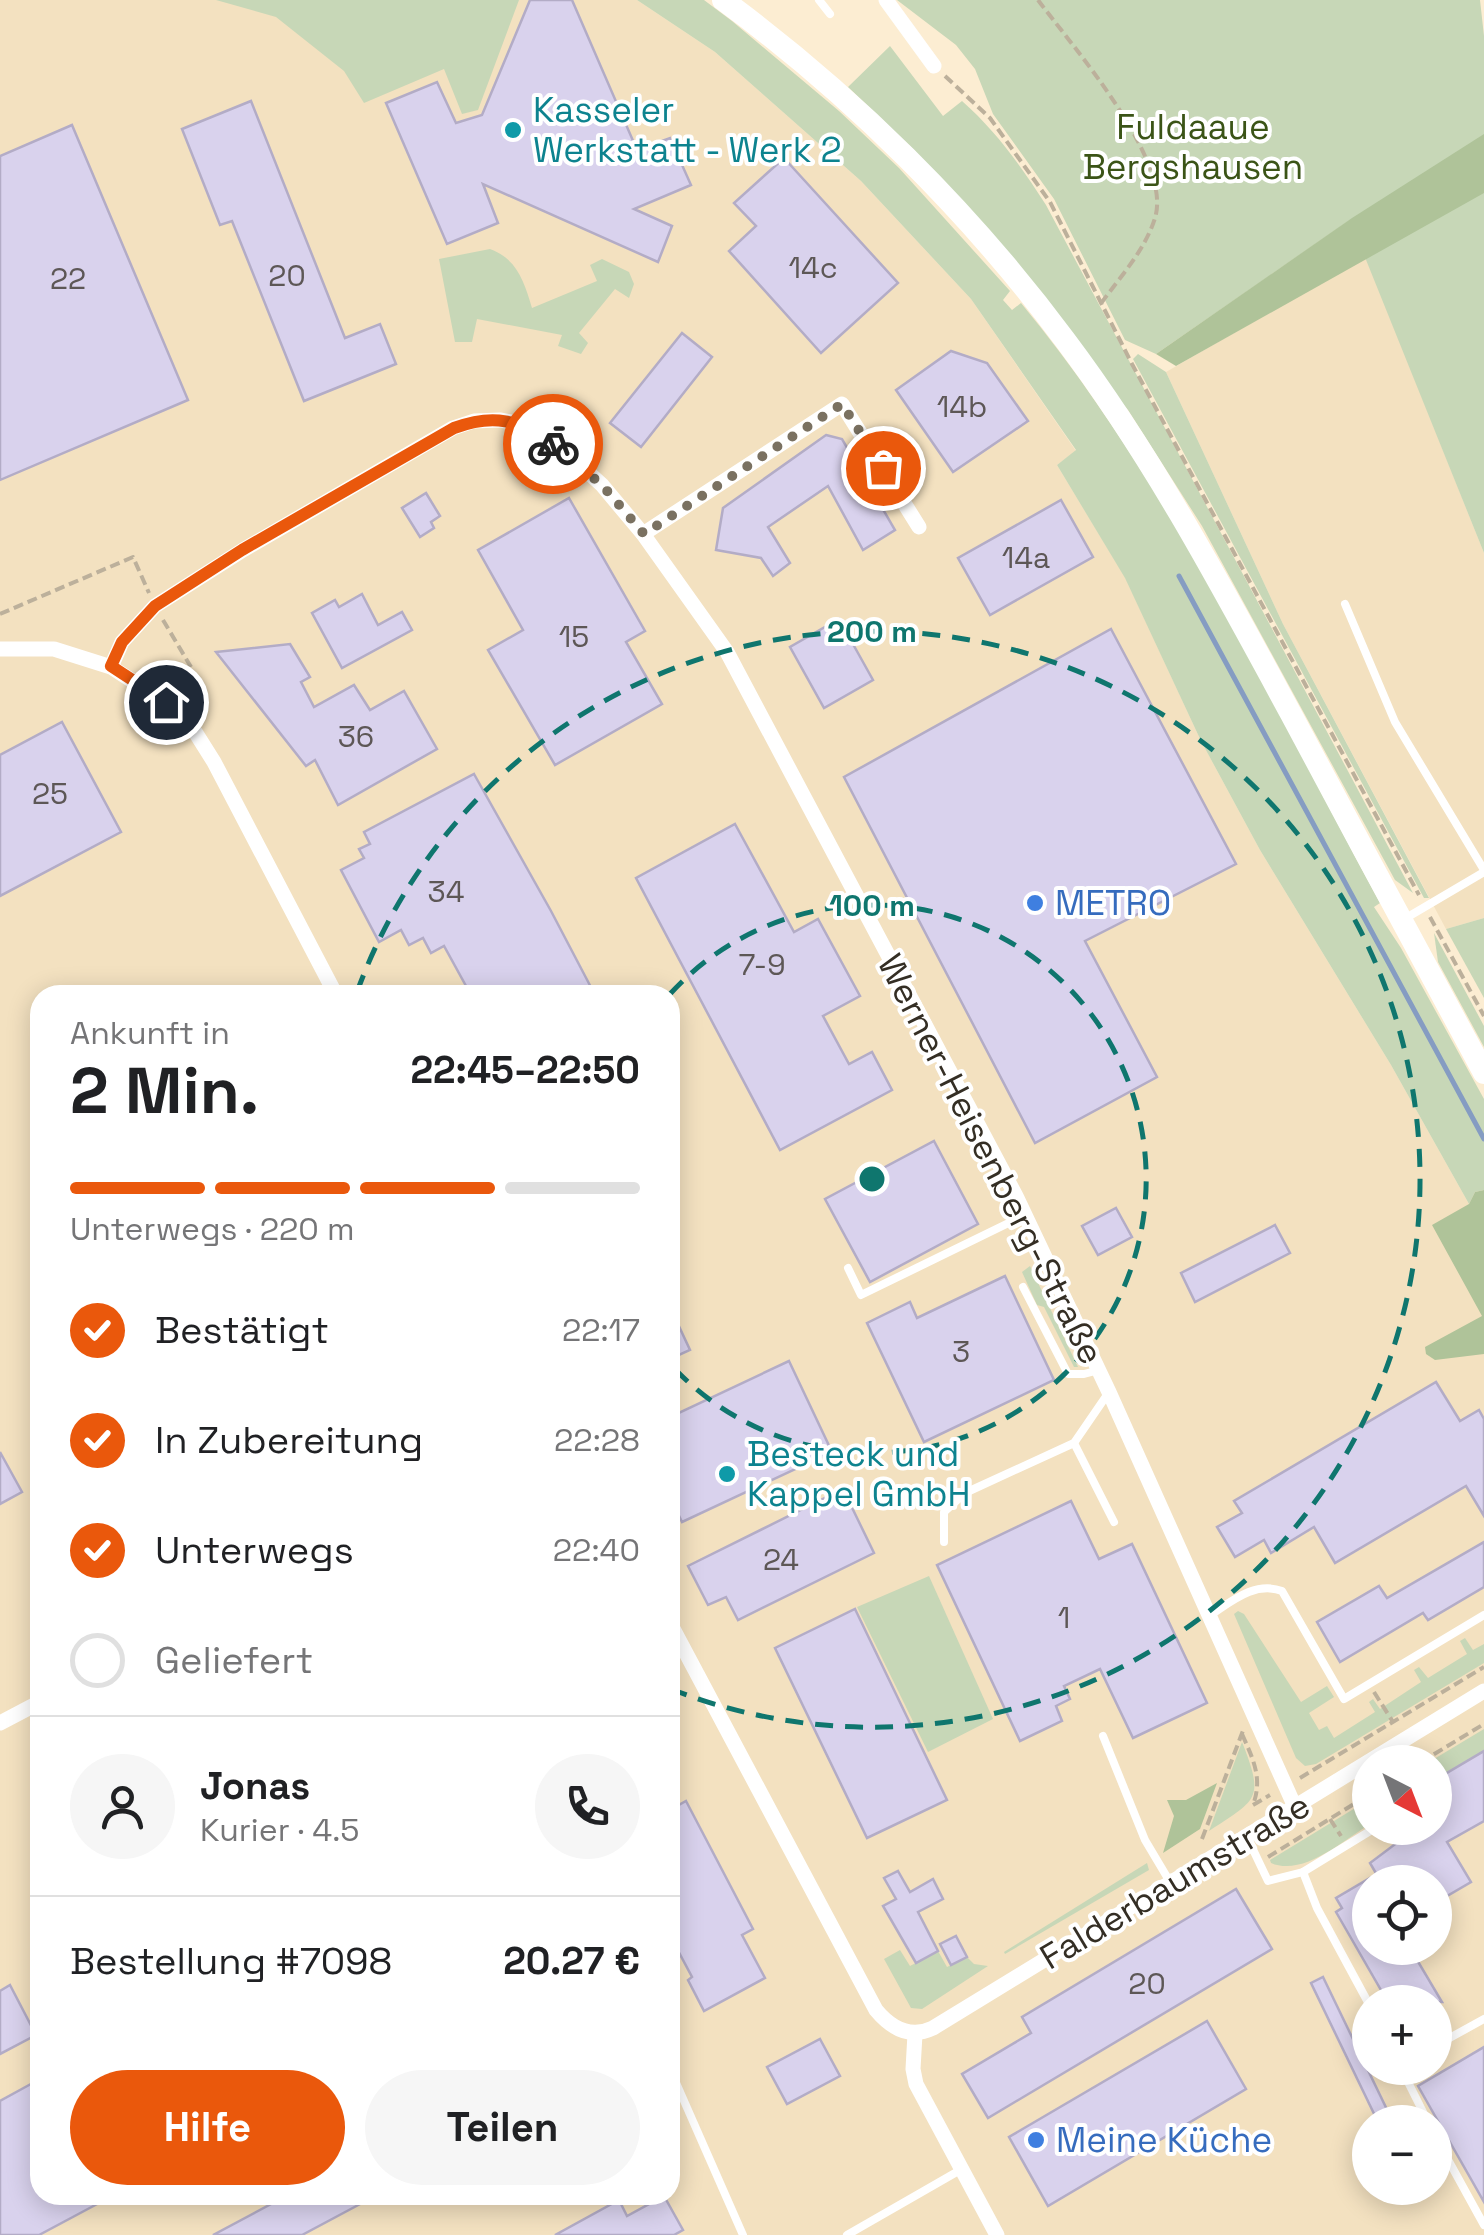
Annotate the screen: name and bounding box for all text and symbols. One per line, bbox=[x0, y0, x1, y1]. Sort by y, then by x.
place label: Kasseler Werkstatt - Werk 2 bbox=[533, 88, 842, 172]
park label: Fuldaaue Bergshausen bbox=[1083, 105, 1303, 189]
marker: Kasseler Werkstatt - Werk 2 bbox=[502, 119, 524, 141]
house number: 14c bbox=[788, 248, 838, 287]
house number: 20 bbox=[268, 256, 306, 295]
house number: 22 bbox=[50, 259, 86, 298]
house number: 14b bbox=[937, 387, 987, 426]
courier bbox=[503, 394, 603, 494]
icon: bike bbox=[526, 417, 581, 472]
pin bbox=[841, 426, 926, 511]
icon: bag bbox=[856, 441, 911, 496]
house number: 14a bbox=[1002, 538, 1050, 577]
text: 200 m bbox=[827, 612, 917, 651]
house number: 15 bbox=[559, 617, 589, 656]
pin bbox=[124, 660, 209, 745]
icon: home bbox=[139, 675, 194, 730]
house number: 36 bbox=[338, 717, 374, 756]
house number: 25 bbox=[32, 774, 68, 813]
house number: 34 bbox=[428, 872, 464, 911]
place label: METRO bbox=[1055, 881, 1171, 925]
text: 100 m bbox=[829, 886, 915, 925]
marker: METRO bbox=[1024, 892, 1046, 914]
house number: 7-9 bbox=[738, 945, 786, 984]
street label: Werner-Heisenberg-Straße bbox=[868, 946, 1114, 1372]
text: Ankunft in bbox=[70, 1013, 230, 1053]
text: 22:45–22:50 bbox=[410, 1046, 640, 1094]
text: 2 Min. bbox=[70, 1049, 259, 1132]
centre of rings bbox=[854, 1161, 890, 1197]
text: Unterwegs · 220 m bbox=[70, 1209, 355, 1249]
icon: check bbox=[70, 1303, 125, 1358]
text: Bestätigt bbox=[155, 1306, 329, 1354]
text: 22:17 bbox=[562, 1310, 640, 1350]
house number: 3 bbox=[952, 1332, 970, 1371]
icon: check bbox=[70, 1413, 125, 1468]
text: In Zubereitung bbox=[155, 1416, 423, 1464]
text: 22:28 bbox=[554, 1420, 640, 1460]
place label: Besteck und Kappel GmbH bbox=[747, 1432, 971, 1516]
marker: Besteck und Kappel GmbH bbox=[716, 1463, 738, 1485]
icon: check bbox=[70, 1523, 125, 1578]
text: Unterwegs bbox=[155, 1526, 354, 1574]
text: 22:40 bbox=[553, 1530, 640, 1570]
house number: 24 bbox=[763, 1540, 799, 1579]
house number: 1 bbox=[1058, 1598, 1070, 1637]
text: Geliefert bbox=[155, 1636, 313, 1684]
north arrow bbox=[1352, 1745, 1452, 1845]
map controls bbox=[1352, 1745, 1452, 2205]
button: person bbox=[70, 1754, 175, 1859]
button: phone bbox=[535, 1754, 640, 1859]
text: Jonas bbox=[200, 1762, 310, 1810]
street label: Falderbaumstraße bbox=[1032, 1783, 1318, 1979]
text: Kurier · 4.5 bbox=[200, 1810, 359, 1850]
button: locate bbox=[1352, 1865, 1452, 1965]
text: Bestellung #7098 bbox=[70, 1937, 392, 1985]
text: 20.27 € bbox=[503, 1937, 640, 1985]
house number: 20 bbox=[1128, 1964, 1166, 2003]
button: + bbox=[1352, 1985, 1452, 2085]
button: Hilfe bbox=[70, 2070, 345, 2185]
button: Teilen bbox=[365, 2070, 640, 2185]
button: − bbox=[1352, 2105, 1452, 2205]
place label: Meine Küche bbox=[1056, 2118, 1272, 2162]
marker: Meine Küche bbox=[1025, 2129, 1047, 2151]

